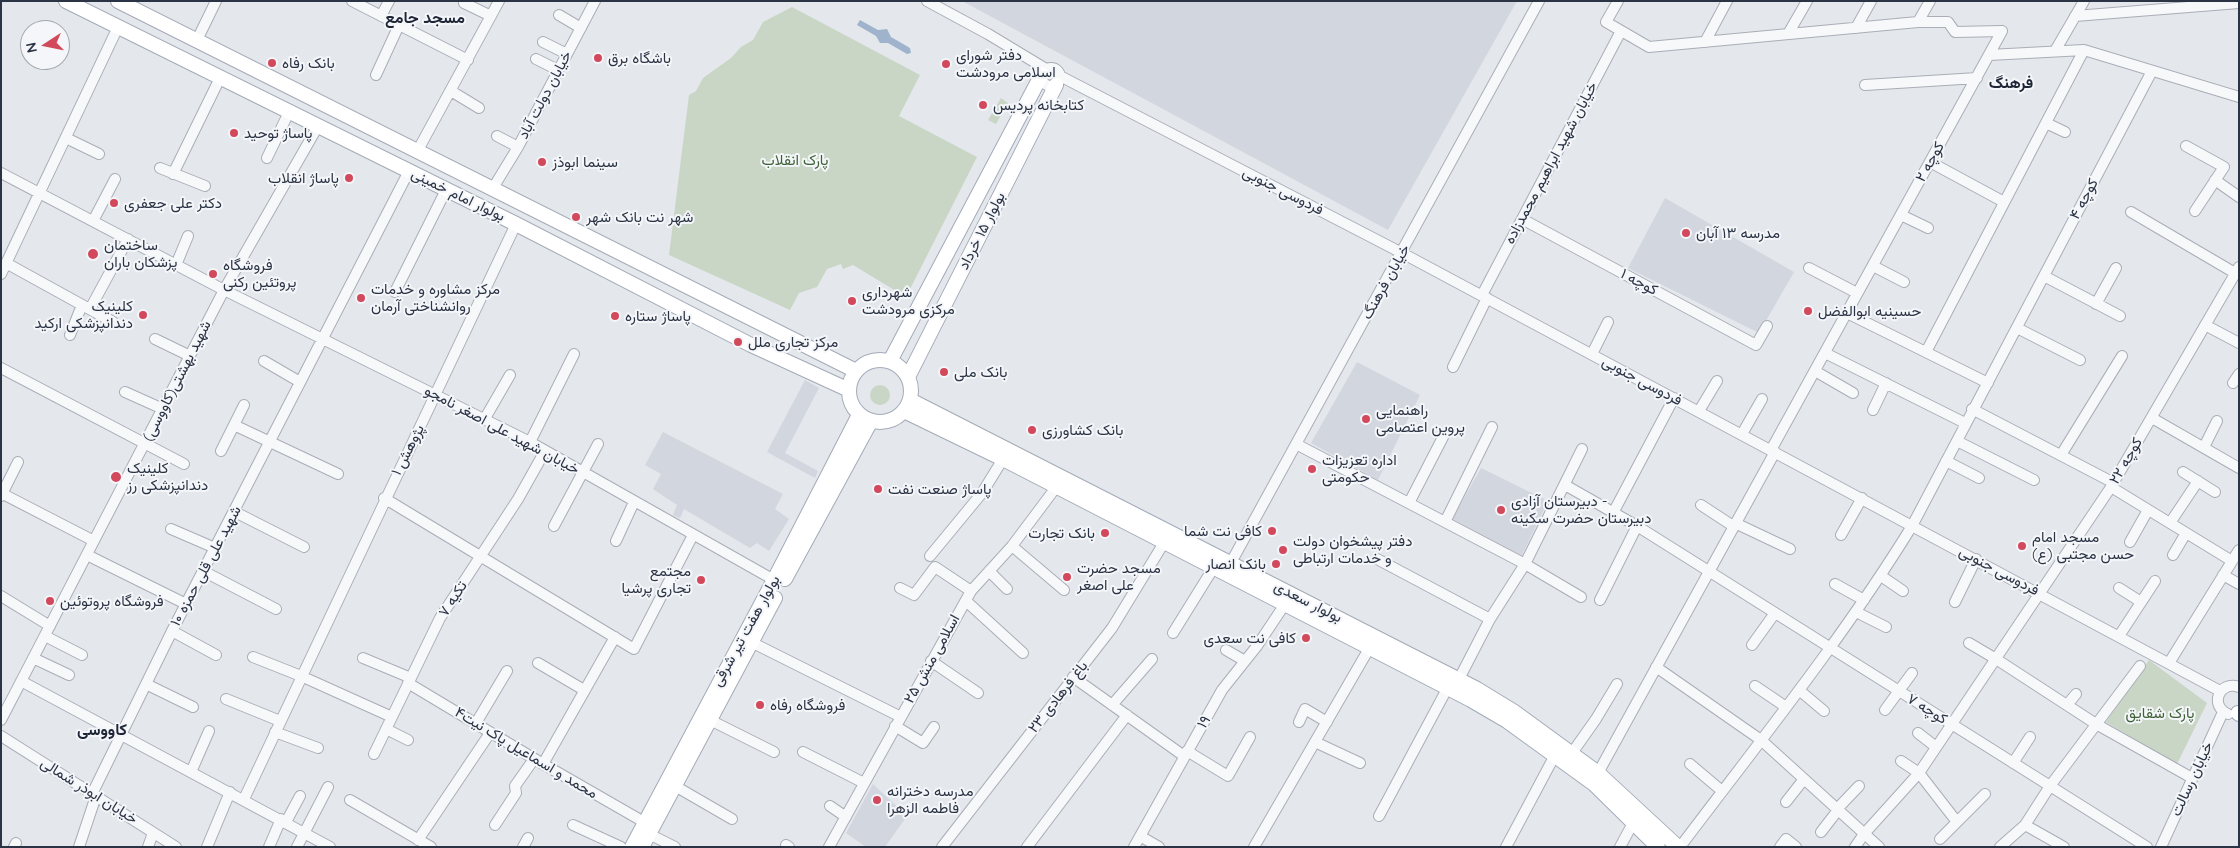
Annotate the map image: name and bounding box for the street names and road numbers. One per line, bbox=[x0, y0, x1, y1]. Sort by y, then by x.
street label: خیابان دولت آباد bbox=[514, 48, 576, 142]
street label: خیابان شهید ابراهیم محمدزاده bbox=[1501, 79, 1601, 247]
street label: کوچه ۲ bbox=[1912, 139, 1948, 185]
street label: فردوسی جنوبی bbox=[1240, 163, 1326, 219]
street label: بولوار امام خمینی bbox=[408, 165, 508, 225]
street label: کوچه ۴ bbox=[2066, 175, 2102, 223]
street label: بولوار ۱۵ خرداد bbox=[955, 189, 1009, 273]
street label: خیابان فرهنگ bbox=[1358, 241, 1414, 323]
street label: کوچه ۱ bbox=[1617, 265, 1661, 299]
street label: شهید بهشتی(کاووسی) bbox=[139, 318, 215, 444]
street label: فردوسی جنوبی bbox=[1599, 352, 1685, 410]
street label: خیابان شهید علی اصغر نامجو bbox=[421, 381, 583, 479]
street label: پژوهش ۱ bbox=[388, 421, 428, 479]
street label: کوچه ۲۲ bbox=[2105, 434, 2147, 488]
street label: شهید علی قلی حمزه ۱۰ bbox=[167, 503, 245, 629]
street label: فردوسی جنوبی bbox=[1956, 542, 2042, 600]
street label: بولوار هفت تیر شرقی bbox=[708, 572, 784, 690]
street label: بولوار سعدی bbox=[1271, 577, 1345, 627]
street label: تکیه ۷ bbox=[435, 578, 471, 620]
street label: اسلامی منش ۲۵ bbox=[900, 611, 964, 707]
street label: باغ فرهادی ۲۳ bbox=[1024, 657, 1092, 737]
street label: کوچه ۷ bbox=[1904, 690, 1950, 728]
street label: محمد و اسماعیل پاک نیت۴ bbox=[451, 703, 601, 803]
street label: ۱۹ bbox=[1193, 712, 1215, 732]
street label: خیابان رسالت bbox=[2167, 739, 2217, 819]
street label: خیابان ابوذر شمالی bbox=[37, 754, 141, 828]

